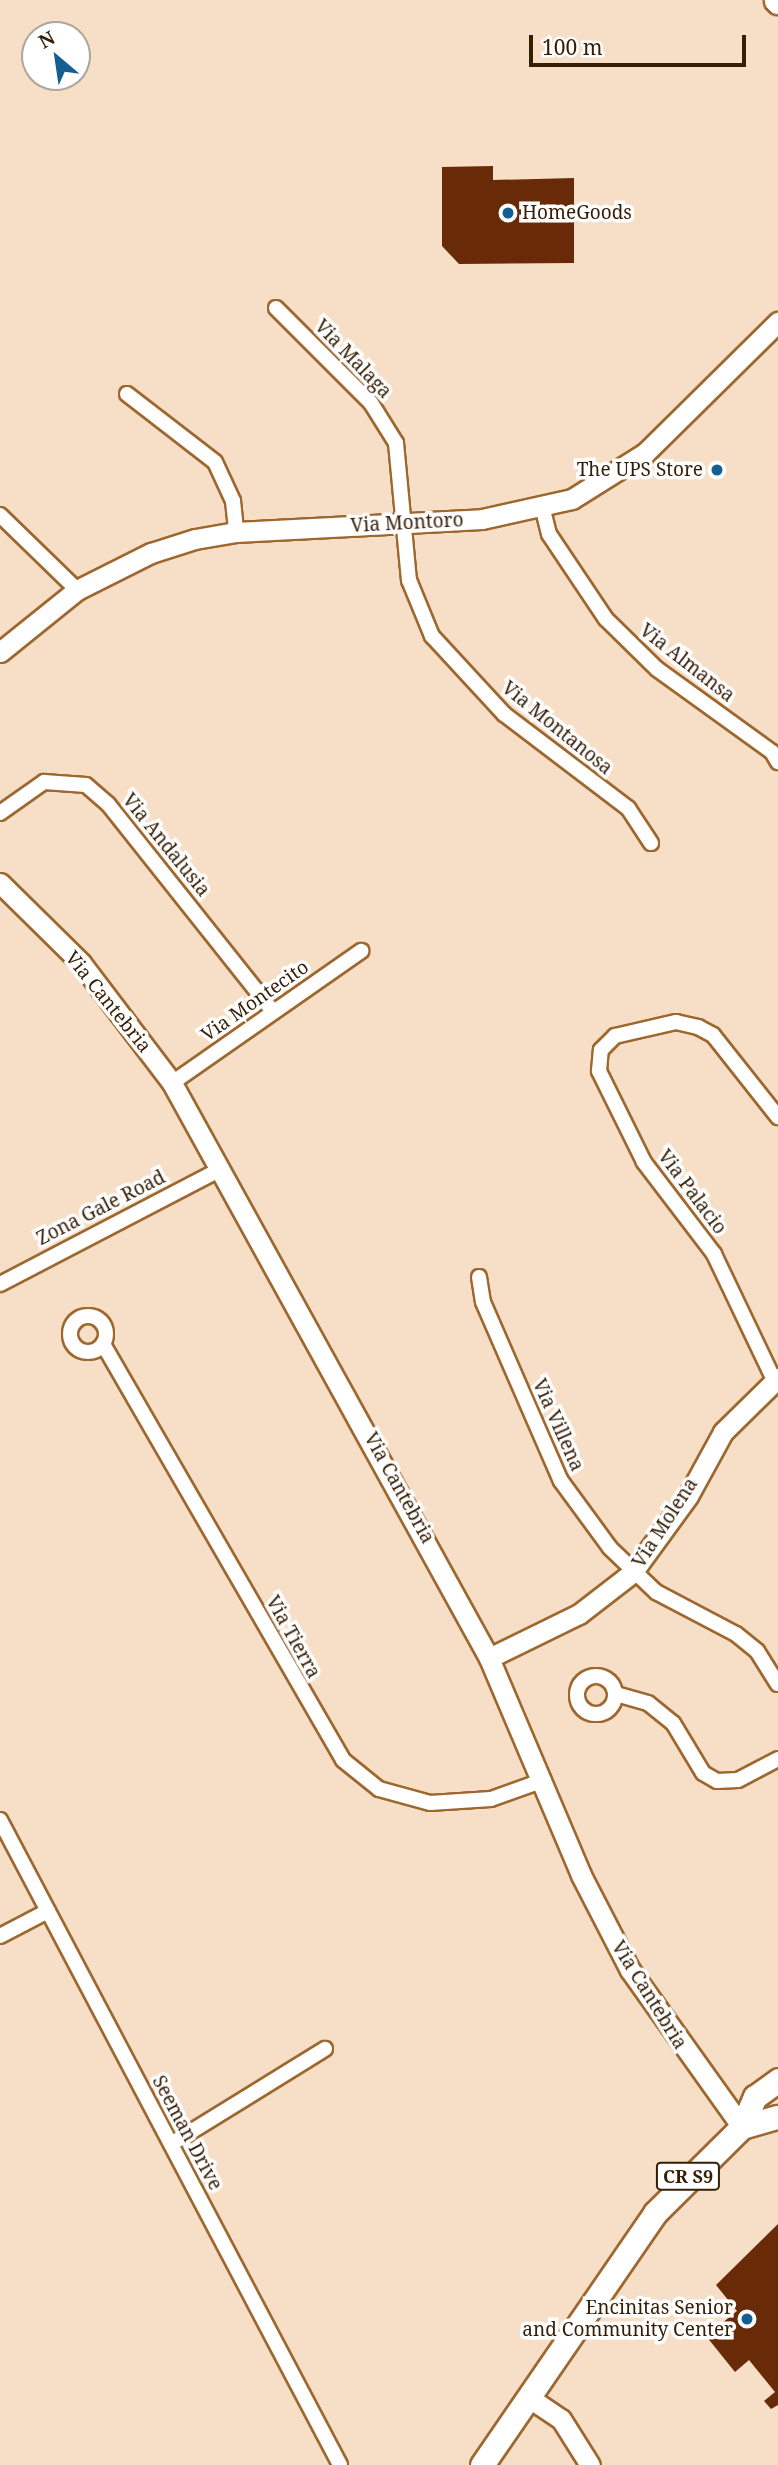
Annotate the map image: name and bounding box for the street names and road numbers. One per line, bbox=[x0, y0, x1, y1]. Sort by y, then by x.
street label: Via Malaga bbox=[310, 315, 396, 403]
street label: Via Montoro bbox=[350, 509, 464, 537]
street label: Via Almansa bbox=[635, 619, 739, 707]
street label: Via Montanosa bbox=[497, 677, 617, 779]
street label: Via Andalusia bbox=[118, 789, 214, 901]
street label: Via Cantebria bbox=[60, 947, 156, 1057]
street label: Via Montecito bbox=[197, 956, 313, 1046]
street label: Via Palacio bbox=[653, 1145, 731, 1239]
street label: Zona Gale Road bbox=[33, 1166, 169, 1250]
street label: Via Villena bbox=[528, 1375, 588, 1475]
street label: Via Cantebria bbox=[359, 1429, 439, 1547]
street label: Via Molena bbox=[628, 1474, 702, 1572]
street label: Via Tierra bbox=[261, 1592, 325, 1682]
street label: Via Cantebria bbox=[607, 1937, 691, 2053]
street label: Seeman Drive bbox=[147, 2072, 227, 2194]
road number: CR S9 bbox=[655, 2162, 721, 2190]

